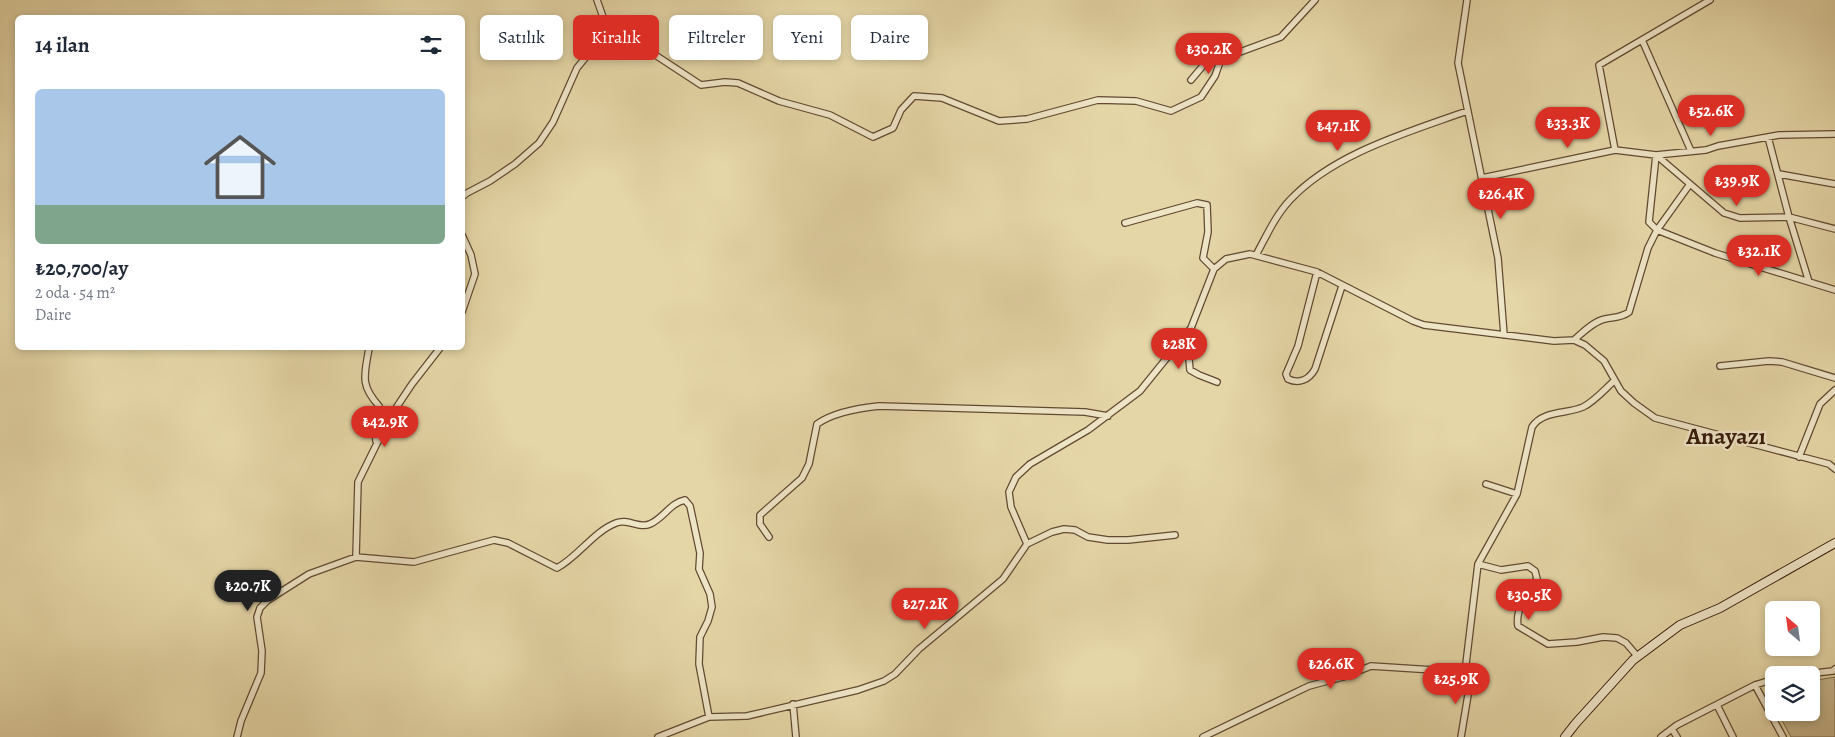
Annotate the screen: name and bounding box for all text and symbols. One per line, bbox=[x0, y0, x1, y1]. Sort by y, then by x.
chip: Satılık bbox=[480, 15, 563, 60]
chip: Kiralık bbox=[573, 15, 659, 60]
chip: Filtreler bbox=[669, 15, 763, 60]
chip: Yeni bbox=[773, 15, 841, 60]
chip: Daire bbox=[851, 15, 928, 60]
text: 14 ilan bbox=[35, 31, 90, 59]
icon: filters bbox=[417, 31, 445, 59]
pin: ₺30.2K bbox=[1168, 32, 1250, 75]
text: ₺30.2K bbox=[1186, 38, 1232, 60]
pin: ₺52.6K bbox=[1670, 94, 1752, 137]
text: ₺52.6K bbox=[1689, 100, 1733, 122]
pin: ₺33.3K bbox=[1527, 106, 1609, 149]
pin: ₺47.1K bbox=[1297, 110, 1379, 152]
text: ₺33.3K bbox=[1546, 112, 1590, 134]
text: ₺47.1K bbox=[1317, 115, 1359, 137]
icon: home bbox=[195, 122, 285, 212]
pin: ₺39.9K bbox=[1696, 164, 1778, 207]
text: ₺39.9K bbox=[1715, 170, 1759, 192]
pin: ₺26.4K bbox=[1460, 178, 1542, 220]
text: ₺26.4K bbox=[1478, 183, 1524, 205]
pin: ₺32.1K bbox=[1718, 234, 1800, 277]
text: ₺32.1K bbox=[1737, 240, 1781, 262]
text: ₺20,700/ay bbox=[35, 254, 128, 282]
text: 2 oda · 54 m² bbox=[35, 282, 115, 304]
text: Daire bbox=[35, 304, 71, 326]
pin: ₺28K bbox=[1149, 328, 1209, 370]
text: ₺28K bbox=[1162, 333, 1196, 355]
pin: ₺42.9K bbox=[344, 406, 426, 448]
text: ₺42.9K bbox=[362, 411, 408, 433]
district label: Anayazı bbox=[1685, 420, 1766, 452]
pin: ₺20.7K bbox=[207, 570, 289, 612]
text: ₺20.7K bbox=[225, 575, 271, 597]
pin: ₺30.5K bbox=[1488, 578, 1570, 621]
text: ₺30.5K bbox=[1507, 584, 1551, 606]
pin: ₺27.2K bbox=[884, 588, 966, 630]
text: ₺27.2K bbox=[902, 593, 948, 615]
north arrow bbox=[1765, 601, 1820, 656]
map controls bbox=[1765, 601, 1820, 721]
pin: ₺26.6K bbox=[1290, 648, 1372, 690]
text: ₺26.6K bbox=[1308, 653, 1354, 675]
pin: ₺25.9K bbox=[1415, 662, 1497, 705]
button: layers bbox=[1765, 666, 1820, 721]
text: ₺25.9K bbox=[1434, 668, 1478, 690]

